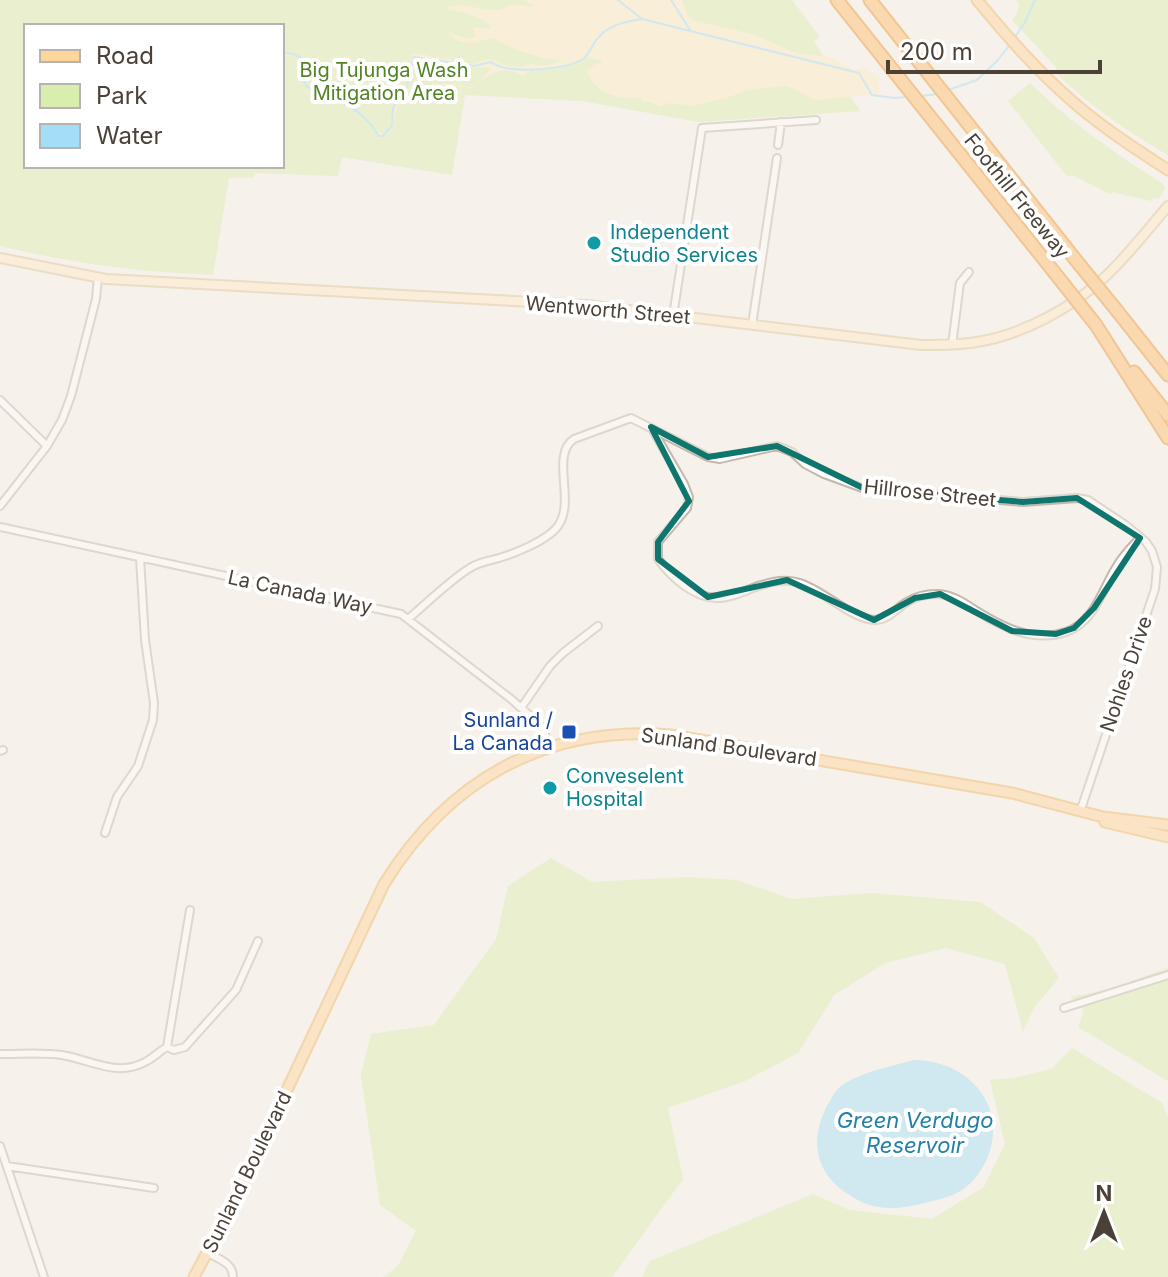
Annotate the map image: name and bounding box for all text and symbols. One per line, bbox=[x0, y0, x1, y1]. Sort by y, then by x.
legend bbox=[24, 24, 284, 168]
scale bar bbox=[888, 24, 1100, 74]
text: 200 m bbox=[900, 37, 973, 66]
text: Road bbox=[96, 41, 154, 70]
park label: Big Tujunga Wash Mitigation Area bbox=[300, 58, 469, 105]
text: Park bbox=[96, 81, 147, 110]
text: Water bbox=[96, 121, 163, 150]
street label: Foothill Freeway bbox=[959, 129, 1075, 263]
place label: Independent Studio Services bbox=[610, 220, 758, 267]
marker: Independent Studio Services bbox=[585, 234, 603, 252]
street label: Wentworth Street bbox=[525, 291, 692, 329]
street label: Hillrose Street bbox=[863, 474, 998, 512]
street label: La Canada Way bbox=[226, 565, 374, 619]
street label: Nohles Drive bbox=[1095, 613, 1157, 735]
place label: Sunland / La Canada bbox=[452, 708, 553, 755]
marker: Sunland / La Canada bbox=[560, 723, 578, 741]
street label: Sunland Boulevard bbox=[640, 723, 818, 771]
place label: Conveselent Hospital bbox=[566, 764, 684, 811]
marker: Conveselent Hospital bbox=[541, 779, 559, 797]
street label: Sunland Boulevard bbox=[197, 1087, 297, 1257]
water label: Green Verdugo Reservoir bbox=[837, 1107, 993, 1158]
north arrow bbox=[1064, 1173, 1144, 1253]
text: N bbox=[1096, 1180, 1112, 1206]

